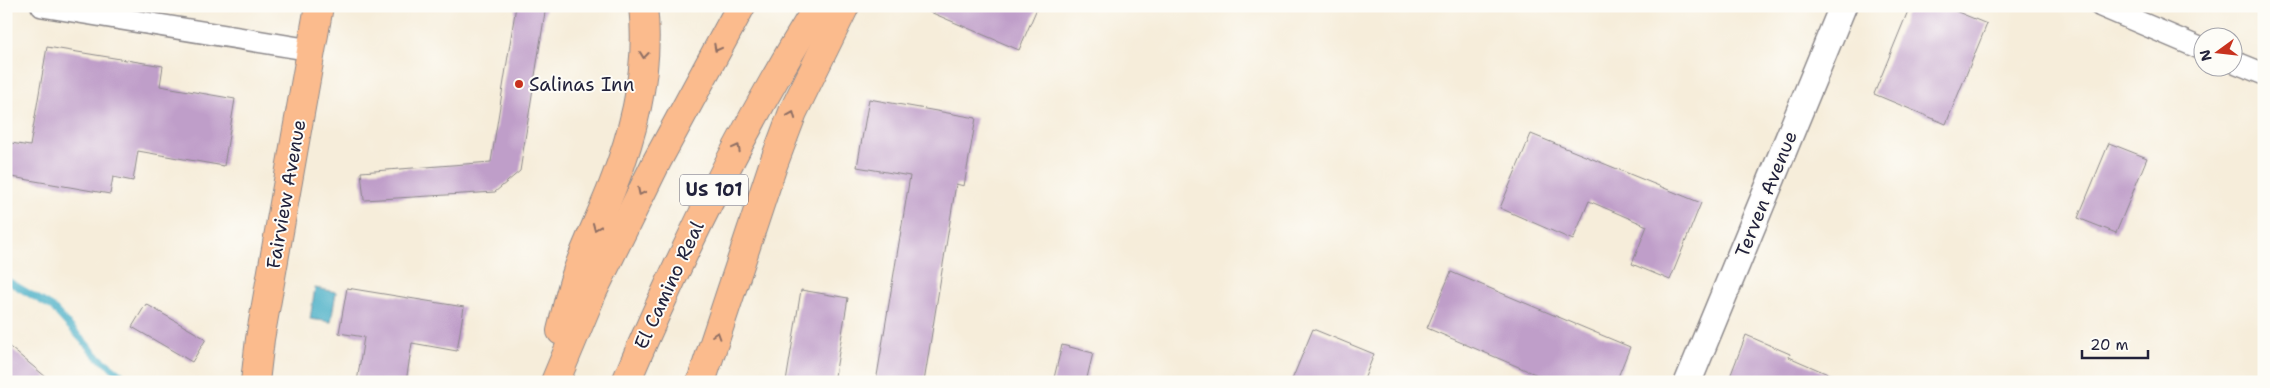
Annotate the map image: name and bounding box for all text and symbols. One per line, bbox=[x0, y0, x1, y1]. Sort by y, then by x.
north arrow bbox=[2192, 28, 2242, 78]
one-way arrow bbox=[713, 43, 723, 52]
text: N bbox=[2195, 48, 2216, 63]
one-way arrow bbox=[639, 51, 650, 59]
place label: Salinas Inn bbox=[529, 72, 634, 97]
marker: Salinas Inn bbox=[513, 78, 525, 90]
one-way arrow bbox=[786, 112, 796, 120]
street label: Fairview Avenue bbox=[261, 117, 311, 271]
street label: Terven Avenue bbox=[1729, 127, 1803, 261]
one-way arrow bbox=[731, 144, 741, 153]
road number: US 101 bbox=[680, 174, 748, 206]
one-way arrow bbox=[637, 187, 647, 196]
street label: El Camino Real bbox=[628, 217, 710, 353]
one-way arrow bbox=[591, 222, 602, 231]
scale bar bbox=[2082, 328, 2149, 360]
one-way arrow bbox=[711, 332, 721, 340]
text: 20 m bbox=[2090, 335, 2129, 355]

